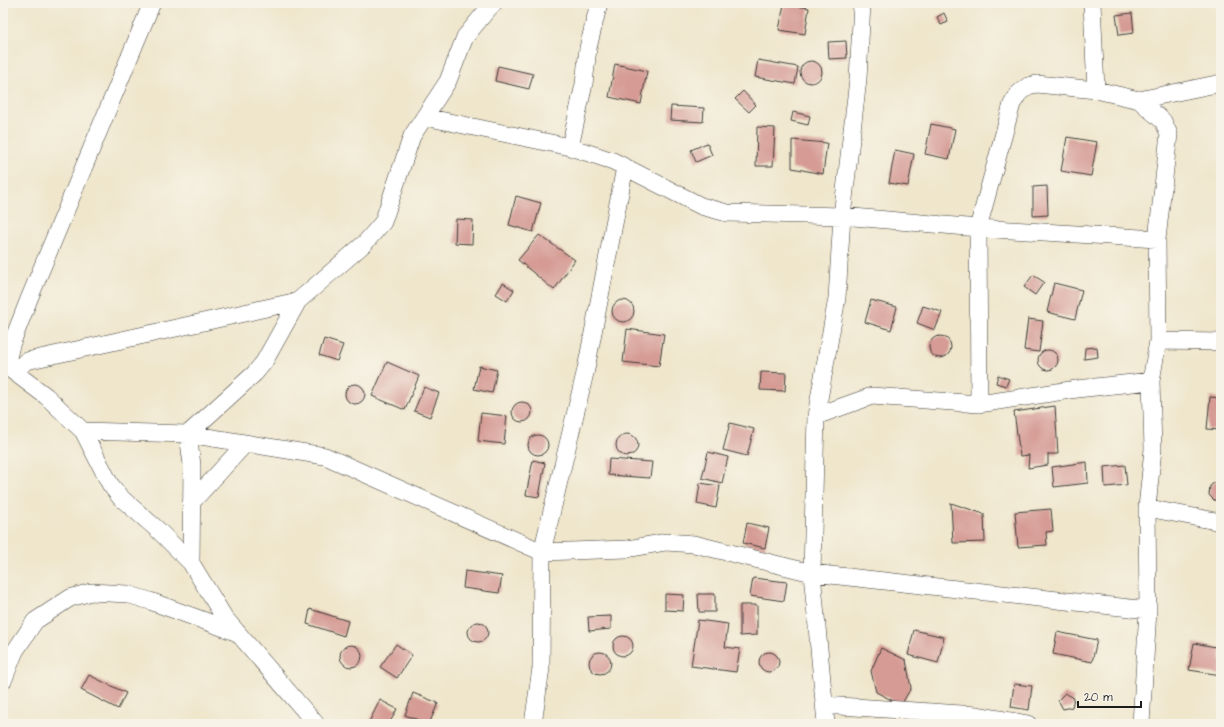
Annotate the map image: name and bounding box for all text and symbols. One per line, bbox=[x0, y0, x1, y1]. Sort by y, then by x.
scale bar bbox=[1078, 683, 1141, 709]
text: 20 m bbox=[1084, 689, 1113, 706]

